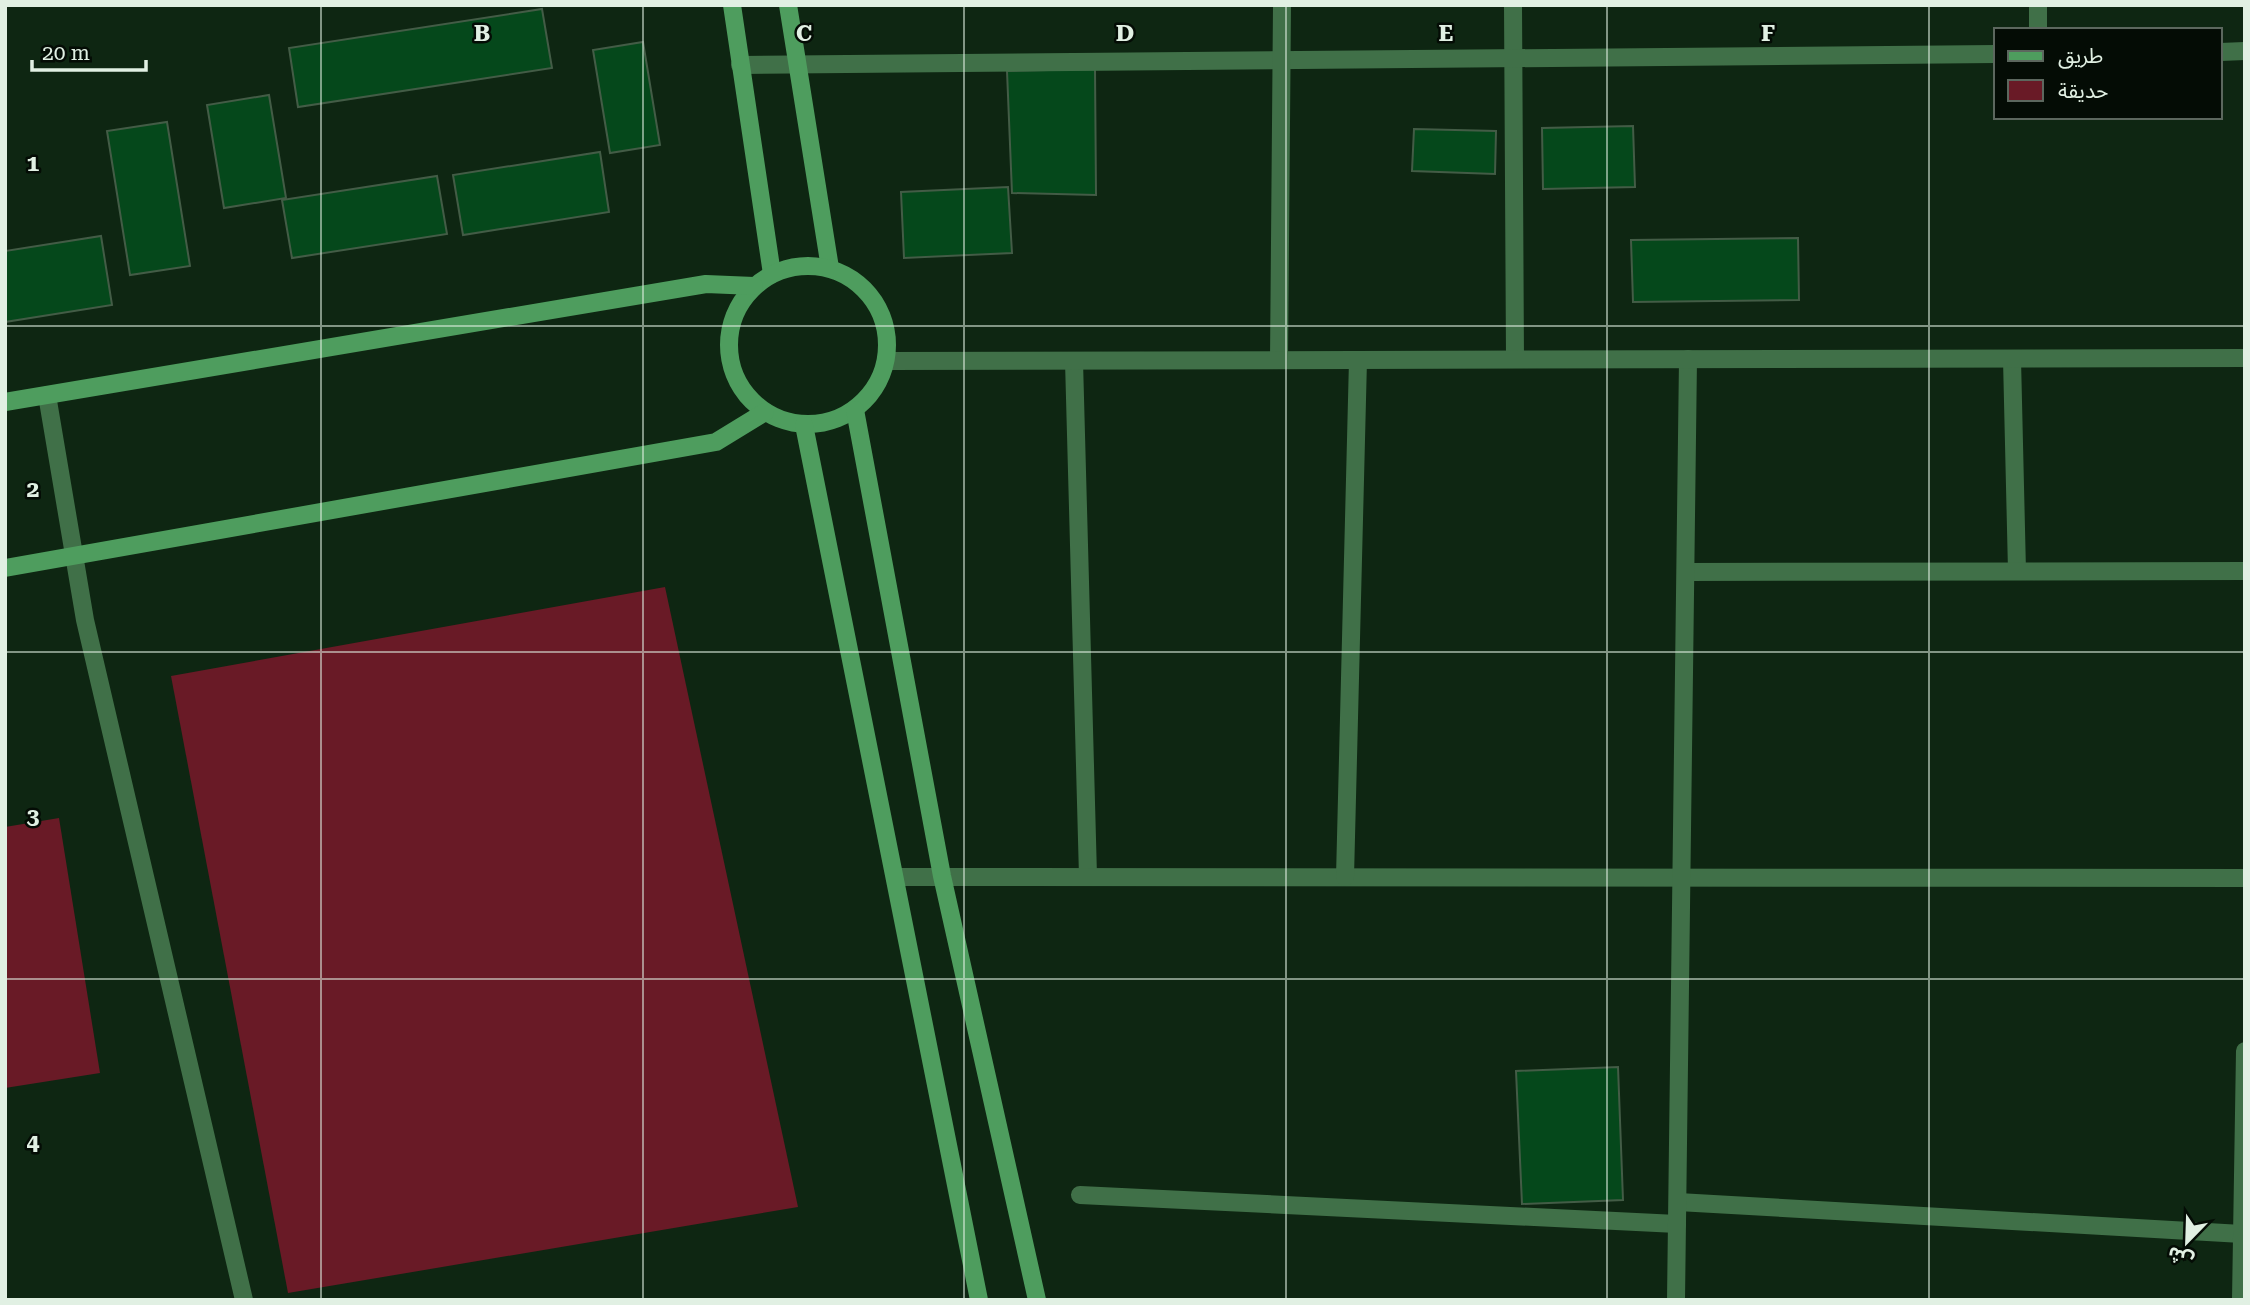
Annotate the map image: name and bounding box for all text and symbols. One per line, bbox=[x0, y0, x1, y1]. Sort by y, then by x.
text: B bbox=[474, 20, 490, 47]
text: C bbox=[796, 20, 812, 47]
text: D bbox=[1116, 20, 1134, 47]
text: E bbox=[1439, 20, 1453, 47]
text: F bbox=[1761, 20, 1775, 47]
scale bar bbox=[32, 28, 145, 72]
legend bbox=[1994, 28, 2222, 119]
text: 20 m bbox=[42, 41, 90, 65]
text: طريق bbox=[2058, 44, 2103, 69]
text: حديقة bbox=[2058, 79, 2108, 103]
text: 1 bbox=[27, 150, 40, 177]
text: 2 bbox=[27, 476, 39, 503]
text: 3 bbox=[27, 803, 40, 830]
text: 4 bbox=[27, 1129, 40, 1156]
north arrow bbox=[2152, 1207, 2222, 1277]
text: ش bbox=[2164, 1242, 2197, 1273]

